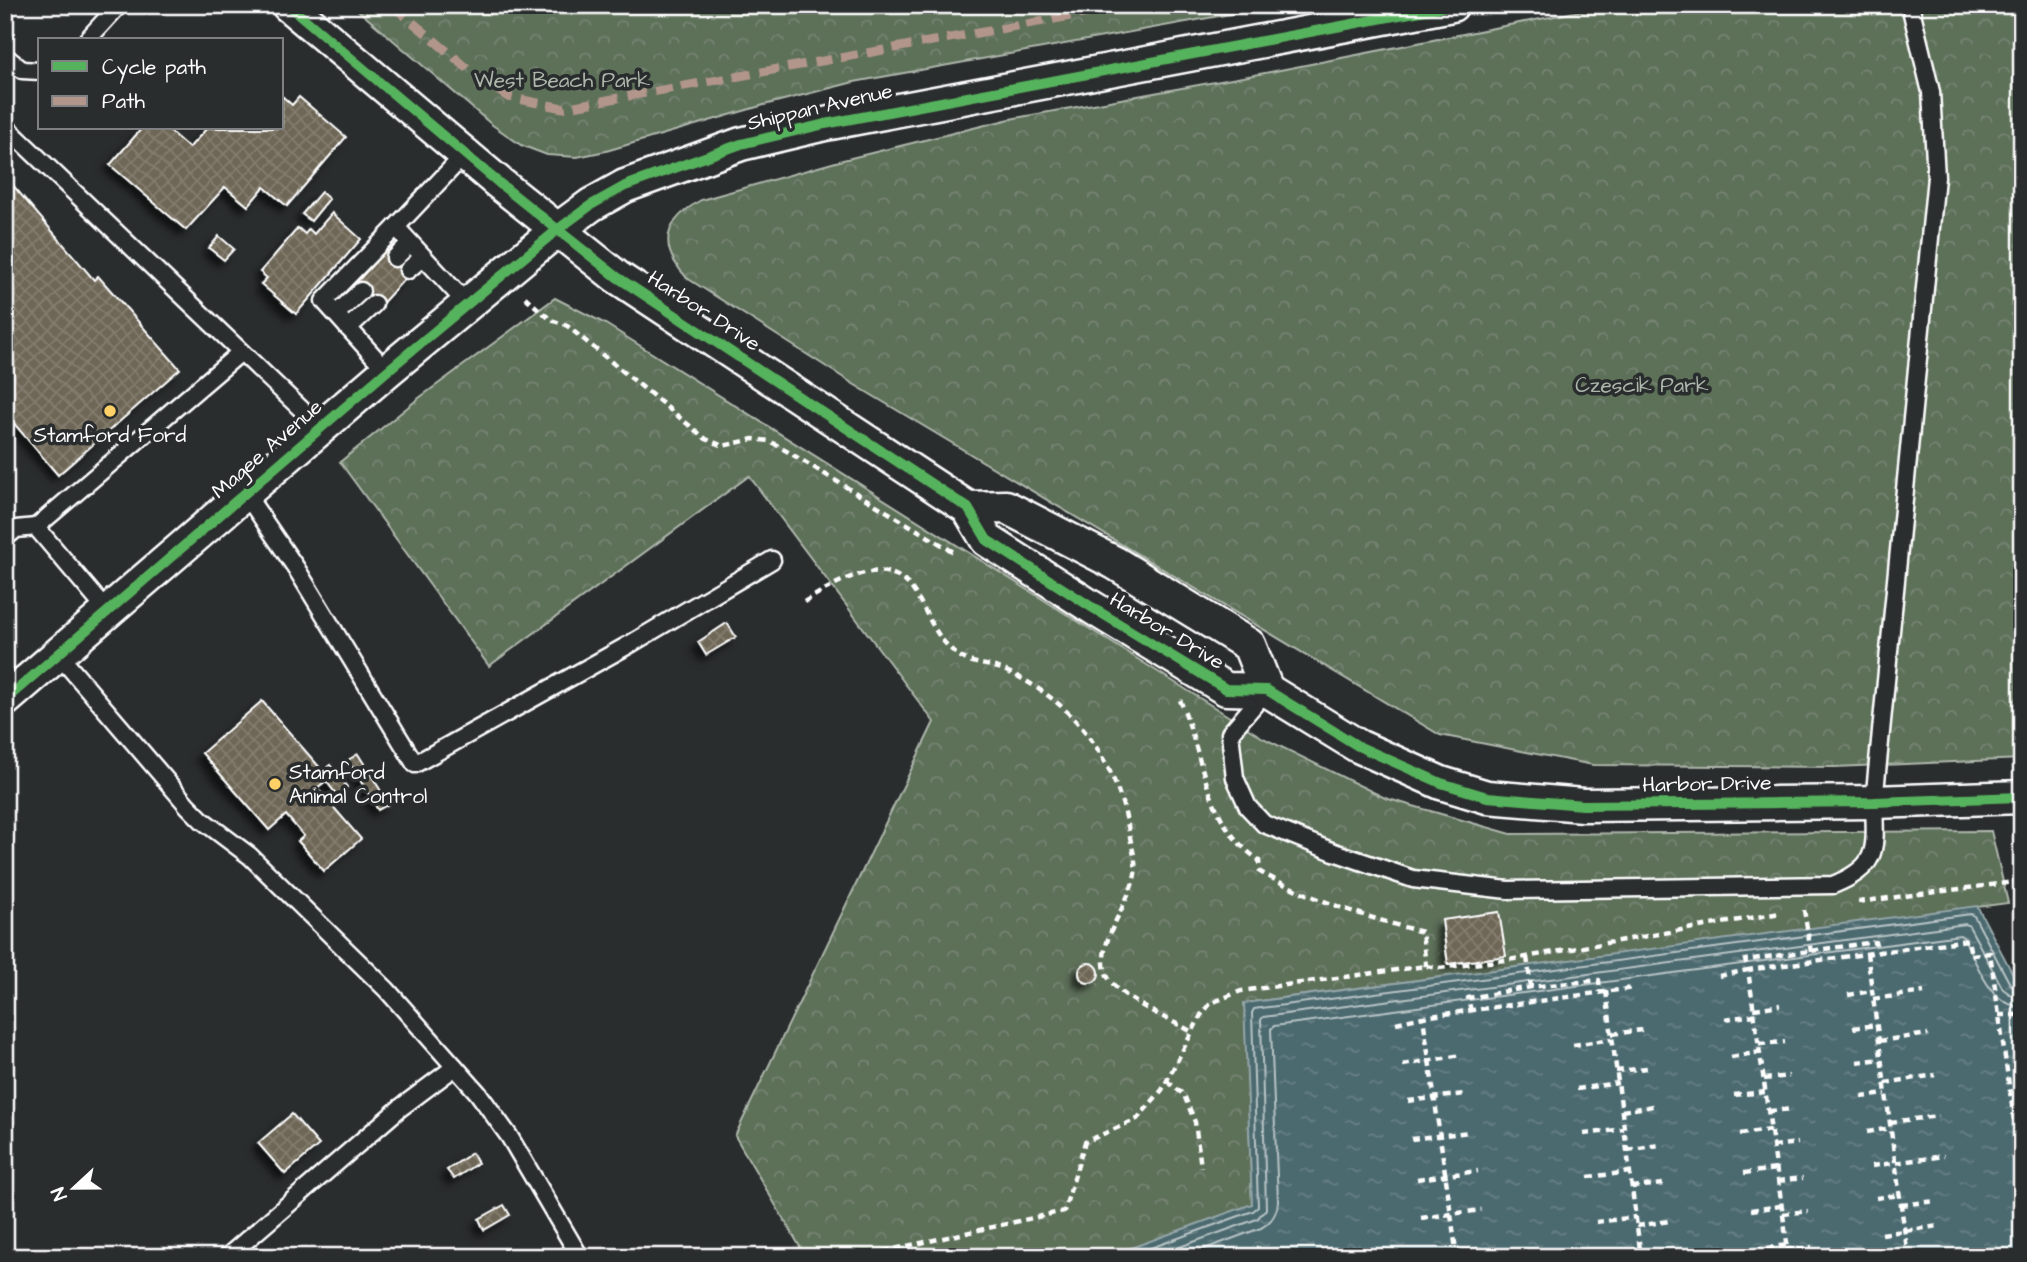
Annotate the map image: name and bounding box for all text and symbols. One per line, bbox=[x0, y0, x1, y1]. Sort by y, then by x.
legend bbox=[38, 38, 284, 130]
text: Cycle path bbox=[102, 53, 207, 84]
park label: West Beach Park bbox=[474, 66, 650, 95]
street label: Shippan Avenue bbox=[744, 76, 896, 139]
text: Path bbox=[102, 87, 146, 116]
street label: Harbor Drive bbox=[642, 264, 766, 358]
park label: Czescik Park bbox=[1575, 371, 1709, 400]
street label: Magee Avenue bbox=[205, 393, 330, 507]
marker: Stamford Ford bbox=[102, 403, 118, 419]
place label: Stamford Ford bbox=[34, 421, 187, 450]
street label: Harbor Drive bbox=[1104, 585, 1230, 677]
place label: Stamford Animal Control bbox=[289, 758, 427, 811]
street label: Harbor Drive bbox=[1642, 768, 1772, 800]
marker: Stamford Animal Control bbox=[267, 776, 283, 792]
north arrow bbox=[38, 1154, 108, 1224]
text: N bbox=[45, 1183, 74, 1204]

